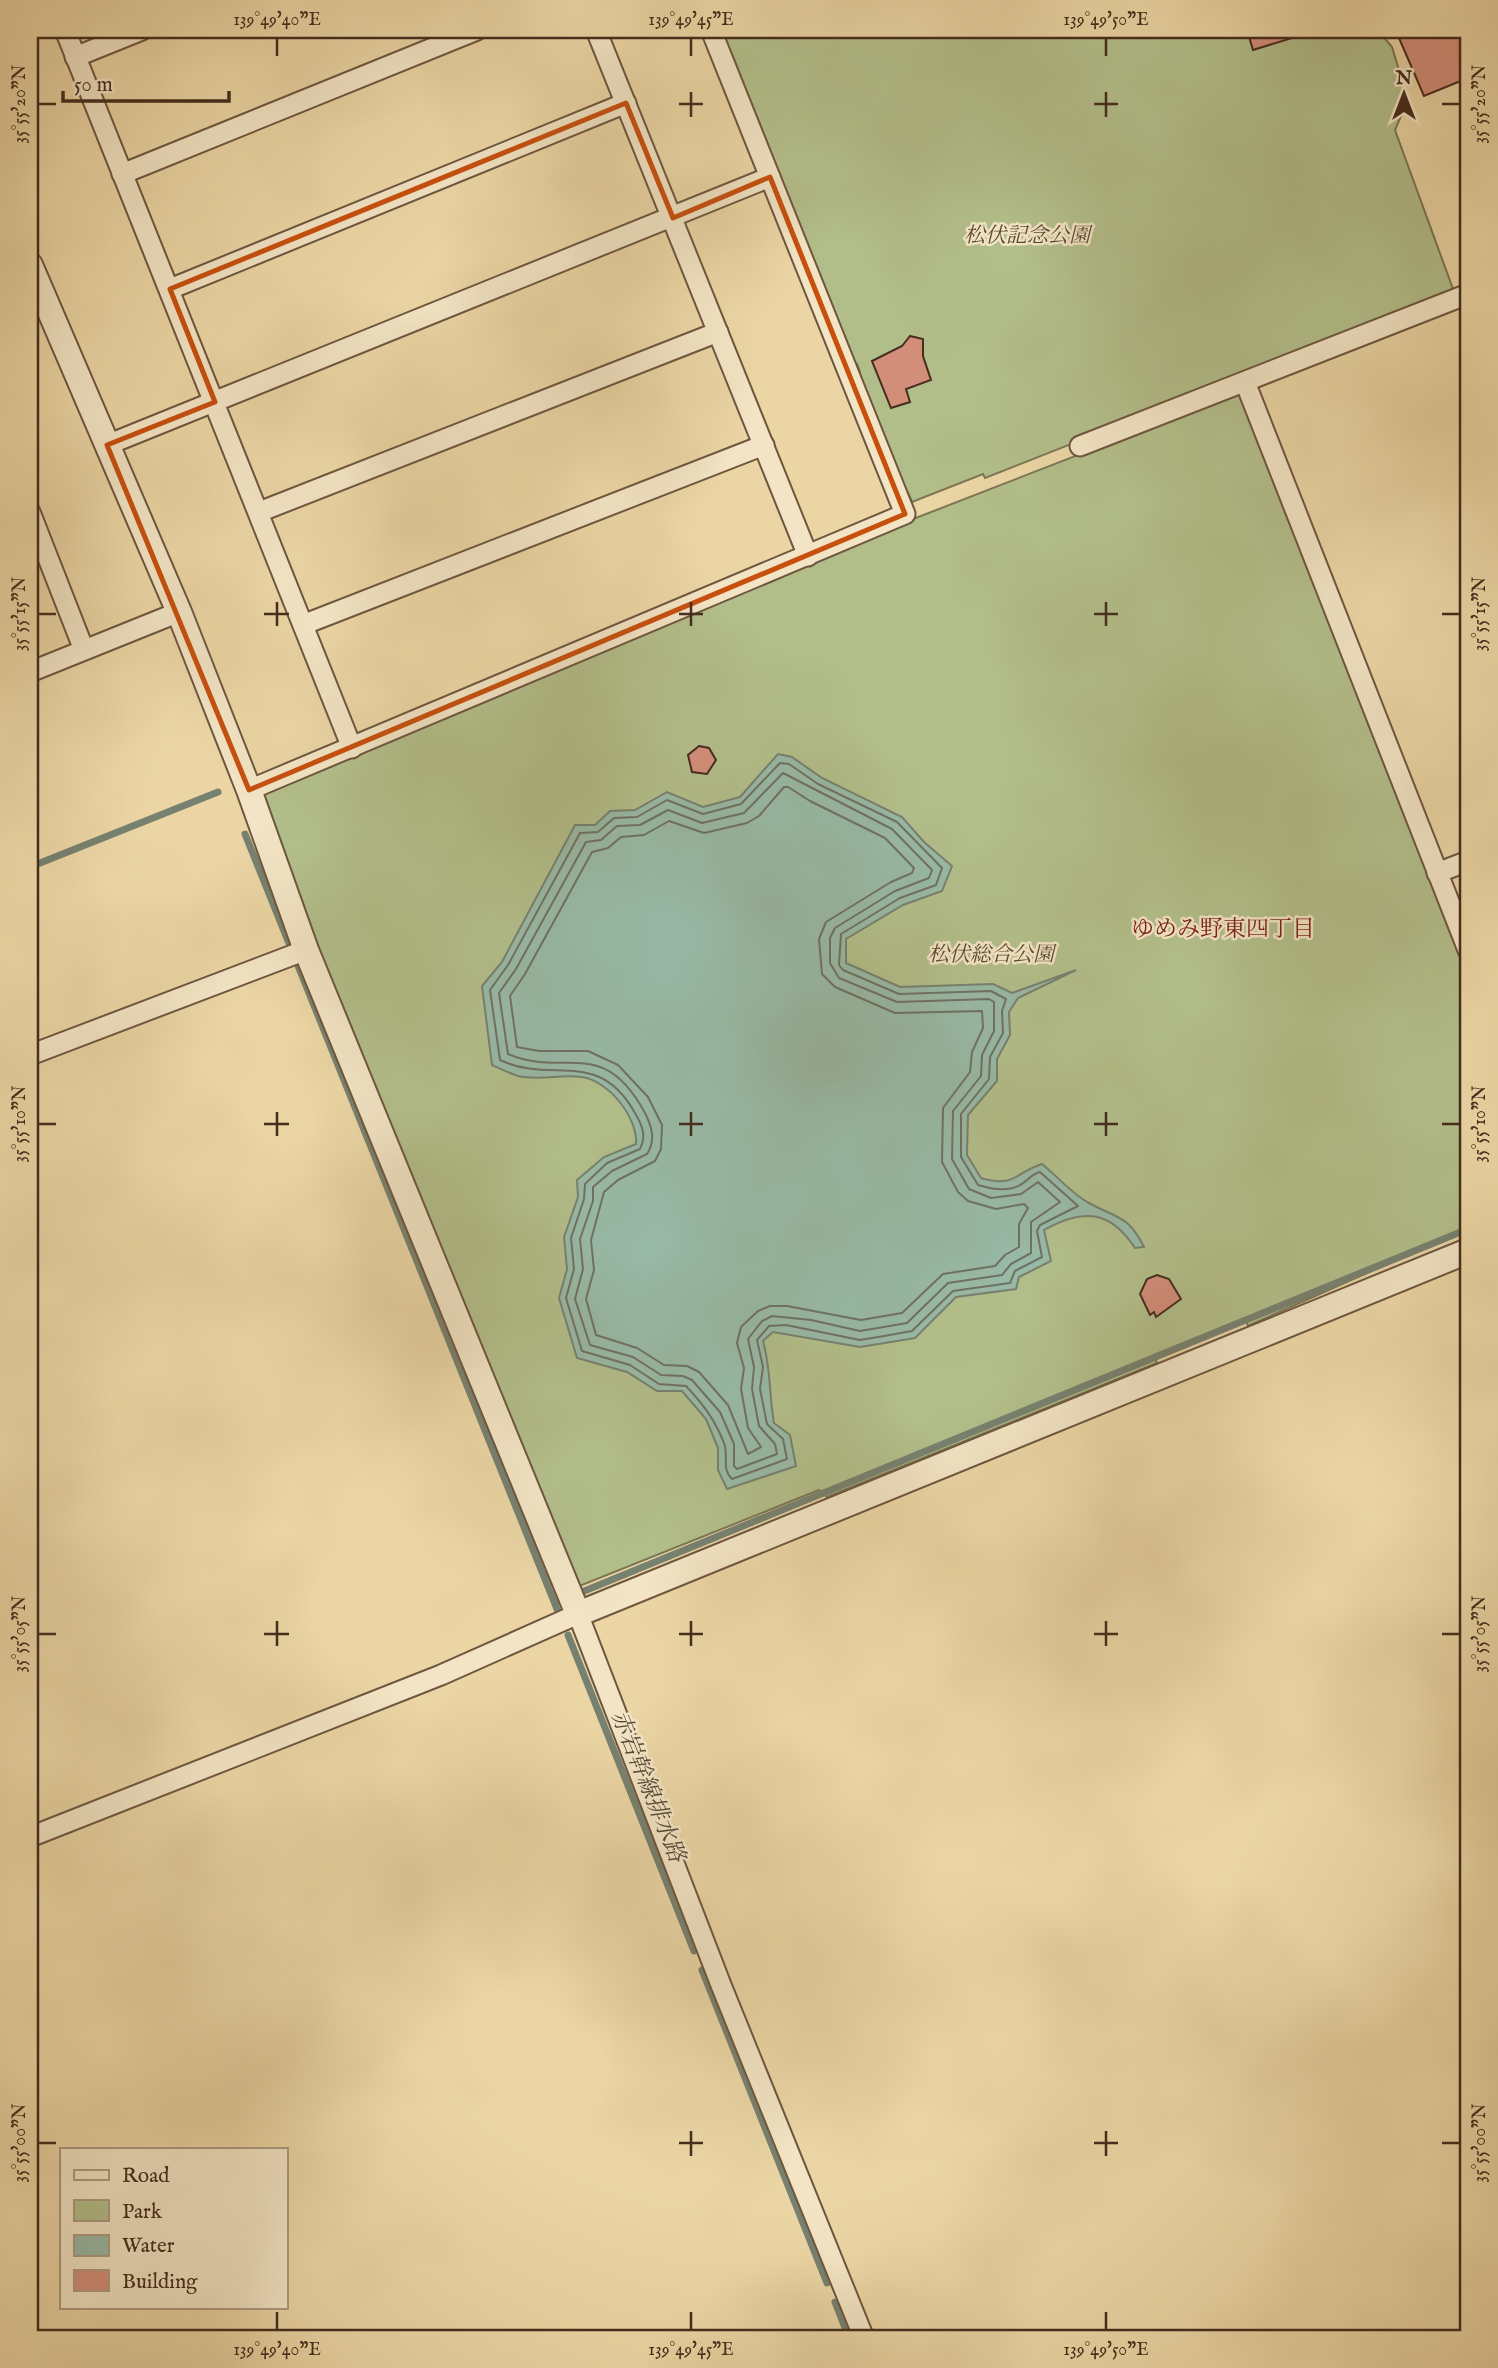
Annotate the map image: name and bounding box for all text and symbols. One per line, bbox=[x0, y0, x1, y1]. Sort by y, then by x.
text: 139°49'40"E bbox=[233, 9, 321, 32]
text: 139°49'45"E bbox=[648, 9, 734, 32]
text: 139°49'50"E bbox=[1063, 9, 1149, 32]
scale bar bbox=[63, 60, 229, 104]
north arrow bbox=[1368, 60, 1438, 130]
text: 35°55'20"N bbox=[9, 64, 32, 143]
text: 35°55'20"N bbox=[1469, 64, 1492, 143]
text: N bbox=[1395, 67, 1413, 91]
text: 50 m bbox=[74, 72, 113, 99]
park label: 松伏記念公園 bbox=[964, 223, 1093, 250]
text: 35°55'15"N bbox=[9, 576, 32, 651]
text: 35°55'15"N bbox=[1469, 576, 1492, 651]
district label: ゆめみ野東四丁目 bbox=[1131, 915, 1315, 944]
park label: 松伏総合公園 bbox=[928, 942, 1057, 969]
text: 35°55'10"N bbox=[9, 1085, 32, 1162]
text: 35°55'10"N bbox=[1469, 1085, 1492, 1162]
text: 35°55'05"N bbox=[9, 1595, 32, 1672]
text: 35°55'05"N bbox=[1469, 1595, 1492, 1672]
water label: 赤岩幹線排水路 bbox=[604, 1706, 692, 1868]
text: 35°55'00"N bbox=[9, 2103, 32, 2183]
text: 35°55'00"N bbox=[1469, 2103, 1492, 2183]
legend bbox=[60, 2148, 287, 2308]
text: Road bbox=[122, 2163, 170, 2190]
text: Park bbox=[122, 2199, 163, 2226]
text: Water bbox=[122, 2233, 175, 2260]
text: Building bbox=[122, 2269, 198, 2296]
text: 139°49'40"E bbox=[233, 2339, 321, 2362]
text: 139°49'45"E bbox=[648, 2339, 734, 2362]
text: 139°49'50"E bbox=[1063, 2339, 1149, 2362]

